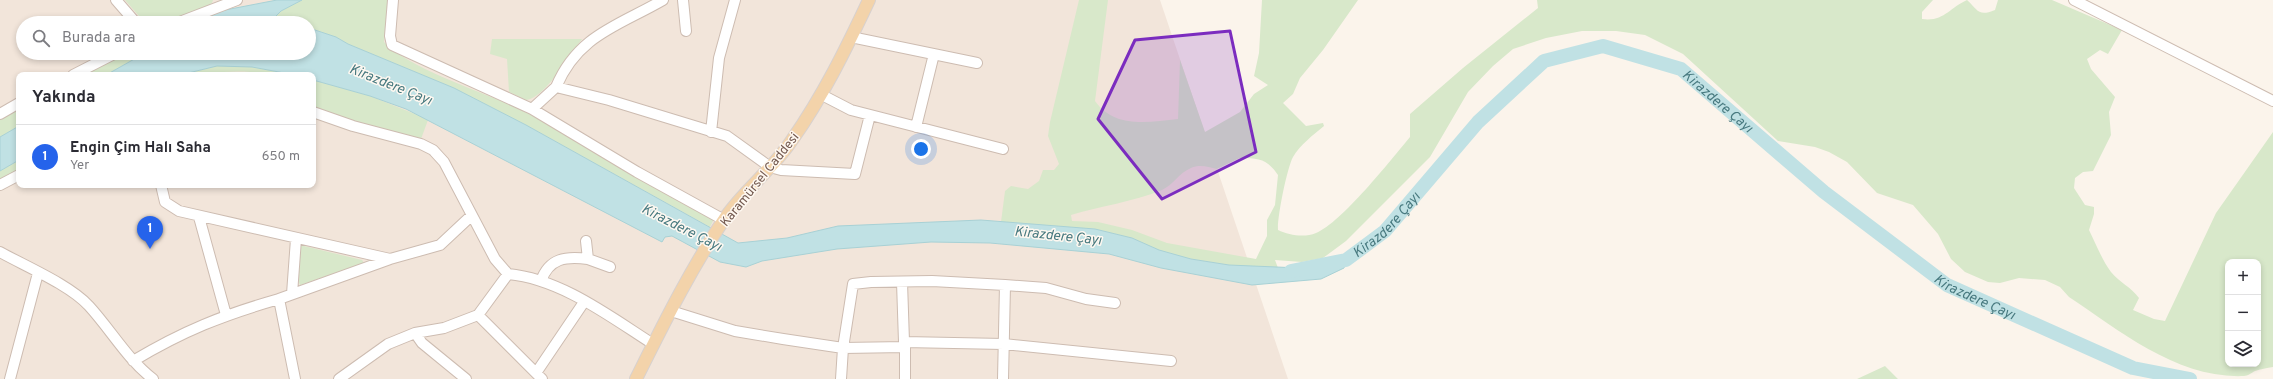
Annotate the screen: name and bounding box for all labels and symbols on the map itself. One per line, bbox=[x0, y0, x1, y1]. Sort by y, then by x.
water label: Kirazdere Çayı bbox=[347, 61, 435, 110]
water label: Kirazdere Çayı bbox=[1678, 67, 1756, 137]
street label: Karamürsel Caddesi bbox=[718, 130, 803, 230]
your location bbox=[911, 139, 931, 159]
water label: Kirazdere Çayı bbox=[1350, 189, 1425, 262]
water label: Kirazdere Çayı bbox=[638, 201, 725, 256]
pin: 1 bbox=[137, 216, 163, 249]
water label: Kirazdere Çayı bbox=[1013, 223, 1103, 250]
water label: Kirazdere Çayı bbox=[1930, 271, 2018, 325]

